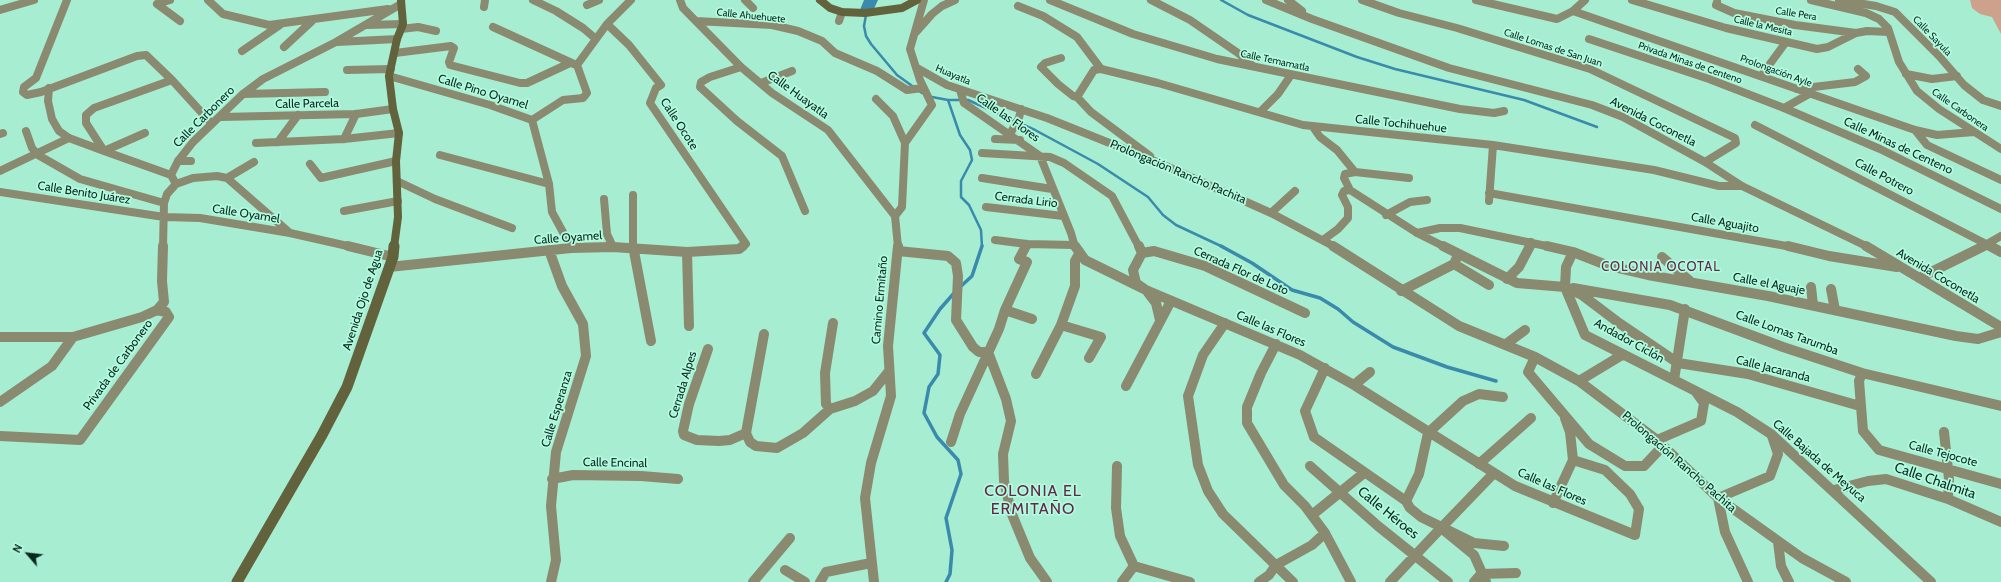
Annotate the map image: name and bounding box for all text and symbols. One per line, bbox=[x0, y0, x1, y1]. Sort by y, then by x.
street label: Calle Pera bbox=[1775, 5, 1817, 23]
street label: Calle Ahuehuete bbox=[716, 6, 786, 26]
street label: Calle la Mesita bbox=[1732, 13, 1794, 39]
street label: Calle Sayula bbox=[1910, 14, 1954, 58]
street label: Calle Lomas de San Juan bbox=[1502, 26, 1604, 70]
street label: Privada Minas de Centeno bbox=[1636, 40, 1744, 86]
street label: Calle Temamatla bbox=[1239, 48, 1311, 74]
street label: Prolongación Ayle bbox=[1738, 52, 1814, 90]
street label: Huayatla bbox=[934, 62, 972, 88]
street label: Calle Huayatla bbox=[765, 68, 831, 122]
street label: Calle Pino Oyamel bbox=[436, 71, 530, 113]
street label: Calle Carbonero bbox=[170, 83, 238, 151]
street label: Calle Carbonera bbox=[1929, 86, 1991, 134]
street label: Calle las Flores bbox=[973, 91, 1043, 145]
street label: Avenida Coconetla bbox=[1608, 94, 1698, 150]
street label: Calle Ocote bbox=[657, 95, 701, 153]
street label: Calle Parcela bbox=[275, 96, 339, 112]
street label: Calle Tochihuehue bbox=[1354, 112, 1448, 136]
street label: Calle Minas de Centeno bbox=[1841, 114, 1955, 178]
street label: Prolongación Rancho Pachita bbox=[1108, 137, 1248, 207]
street label: Calle Potrero bbox=[1852, 155, 1916, 199]
street label: Calle Benito Juárez bbox=[37, 179, 131, 207]
street label: Cerrada Lirio bbox=[994, 189, 1058, 211]
street label: Calle Oyamel bbox=[211, 202, 281, 226]
street label: Calle Aguajito bbox=[1690, 210, 1760, 236]
street label: Calle Oyamel bbox=[534, 228, 602, 248]
street label: Cerrada Flor de Loto bbox=[1191, 244, 1291, 298]
street label: Avenida Coconetla bbox=[1894, 245, 1982, 307]
street label: Avenida Ojo de Agua bbox=[340, 248, 386, 352]
street label: Camino Ermitaño bbox=[869, 255, 891, 345]
district label: COLONIA OCOTAL bbox=[1601, 259, 1721, 275]
street label: Calle el Aguaje bbox=[1732, 270, 1806, 298]
street label: Calle las Flores bbox=[1234, 308, 1308, 350]
street label: Calle Lomas Tarumba bbox=[1734, 308, 1840, 358]
street label: Andador Ciclón bbox=[1591, 316, 1667, 366]
street label: Privada de Carbonero bbox=[80, 317, 156, 413]
street label: Cerrada Alpes bbox=[666, 350, 700, 420]
street label: Calle Jacaranda bbox=[1734, 353, 1812, 385]
street label: Calle Esperanza bbox=[538, 369, 576, 449]
street label: Prolongación Rancho Pachita bbox=[1619, 409, 1739, 515]
street label: Calle Bajada de Meyuca bbox=[1769, 417, 1869, 505]
street label: Calle Tejocote bbox=[1907, 438, 1979, 470]
street label: Calle Encinal bbox=[583, 455, 647, 471]
street label: Calle Chalmita bbox=[1892, 459, 1978, 503]
street label: Calle las Flores bbox=[1515, 465, 1589, 509]
district label: COLONIA EL ERMITAÑO bbox=[984, 481, 1082, 519]
street label: Calle Héroes bbox=[1354, 483, 1422, 543]
north arrow bbox=[8, 534, 48, 574]
text: N bbox=[9, 542, 25, 555]

